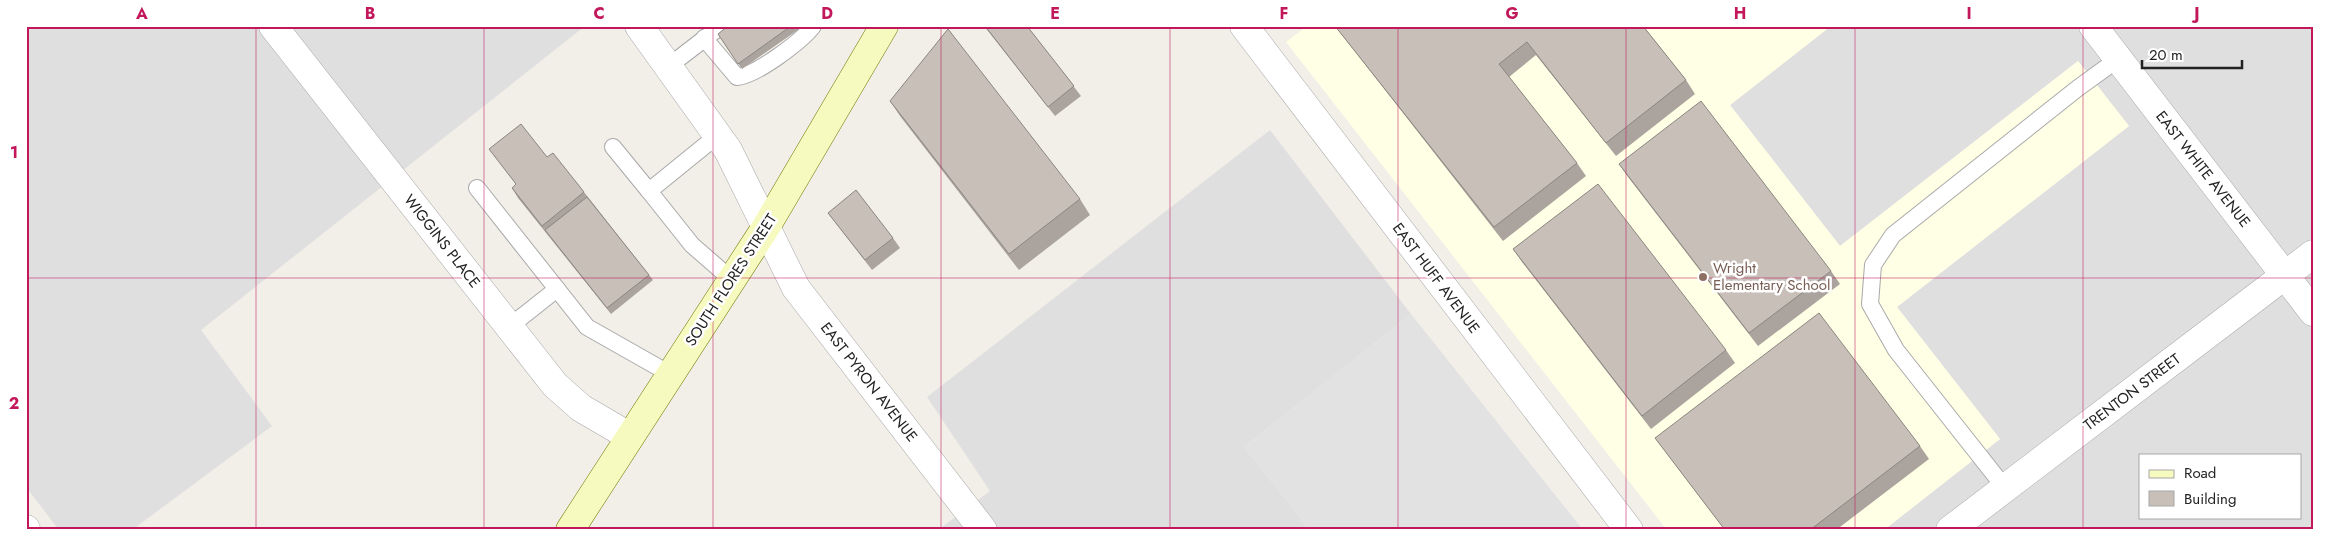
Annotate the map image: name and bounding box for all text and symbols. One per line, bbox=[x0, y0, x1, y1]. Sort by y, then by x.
text: A bbox=[135, 2, 148, 25]
text: B bbox=[365, 2, 375, 25]
text: C bbox=[593, 2, 605, 25]
text: D bbox=[821, 2, 833, 25]
text: E bbox=[1050, 2, 1060, 25]
text: F bbox=[1280, 2, 1288, 25]
text: G bbox=[1505, 2, 1519, 25]
text: H bbox=[1734, 2, 1746, 25]
text: I bbox=[1966, 2, 1972, 25]
text: J bbox=[2191, 2, 2200, 25]
scale bar bbox=[2142, 38, 2242, 70]
text: 20 m bbox=[2149, 44, 2183, 66]
street label: EAST WHITE AVENUE bbox=[2150, 106, 2256, 232]
text: 1 bbox=[10, 141, 18, 164]
street label: WIGGINS PLACE bbox=[398, 190, 486, 292]
street label: SOUTH FLORES STREET bbox=[680, 210, 782, 350]
street label: EAST HUFF AVENUE bbox=[1387, 218, 1485, 338]
place label: Wright Elementary School bbox=[1713, 257, 1830, 296]
marker: Wright Elementary School bbox=[1697, 271, 1709, 283]
street label: EAST PYRON AVENUE bbox=[815, 318, 923, 446]
street label: TRENTON STREET bbox=[2079, 348, 2185, 436]
text: 2 bbox=[9, 392, 19, 415]
legend bbox=[2139, 454, 2302, 518]
text: Road bbox=[2184, 462, 2216, 484]
text: Building bbox=[2184, 488, 2236, 510]

